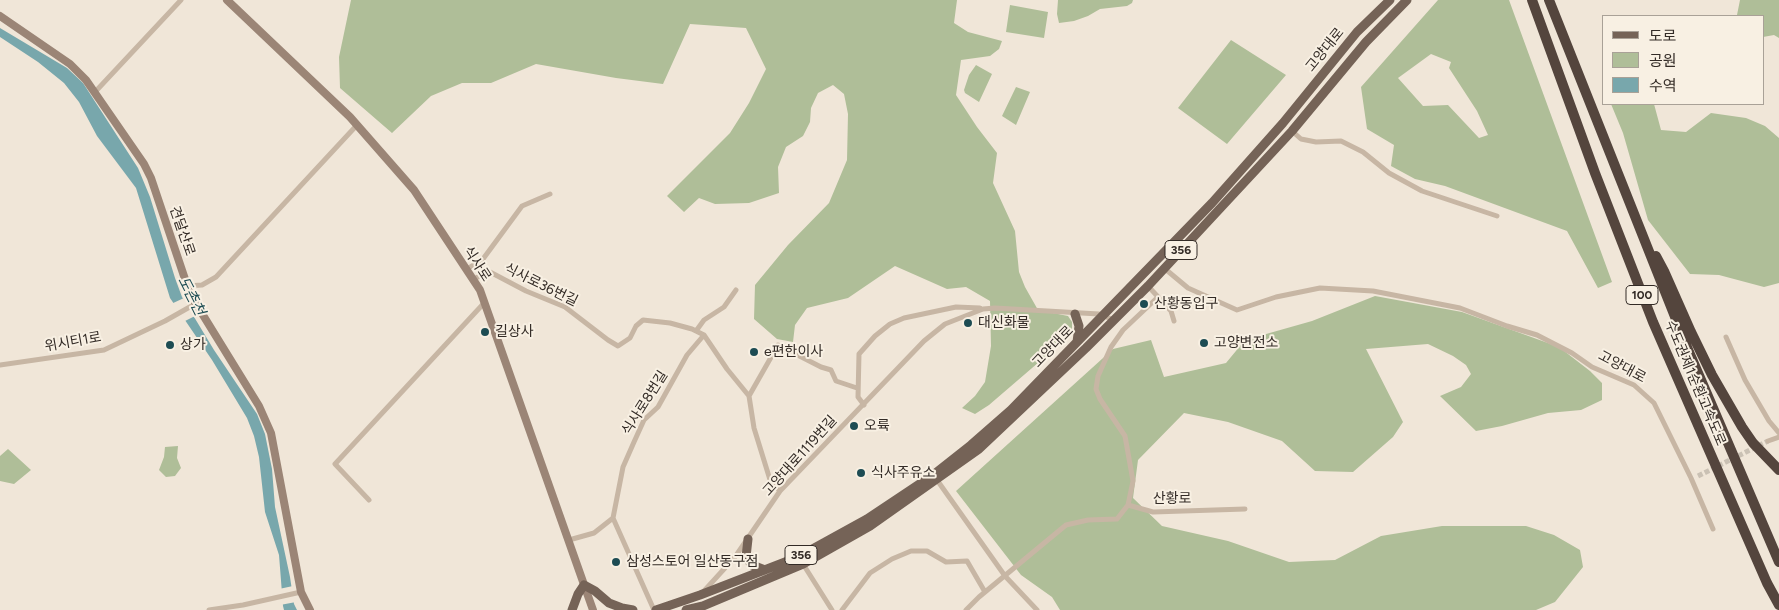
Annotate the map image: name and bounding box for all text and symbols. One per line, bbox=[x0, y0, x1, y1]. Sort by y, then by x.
legend bbox=[1602, 15, 1764, 105]
street label: 고양대로 bbox=[1302, 25, 1348, 75]
text: 도로 bbox=[1649, 27, 1677, 45]
text: 공원 bbox=[1649, 52, 1677, 70]
text: 수역 bbox=[1649, 77, 1677, 95]
street label: 견달산로 bbox=[166, 204, 198, 258]
road number: 356 bbox=[1165, 240, 1197, 260]
street label: 식사로 bbox=[459, 243, 495, 285]
street label: 식사로36번길 bbox=[501, 260, 581, 310]
water label: 도촌천 bbox=[174, 273, 208, 319]
road number: 100 bbox=[1626, 286, 1658, 304]
place label: 산황동입구 bbox=[1154, 296, 1218, 312]
marker: 산황동입구 bbox=[1138, 298, 1150, 310]
place label: 대신화물 bbox=[978, 315, 1030, 331]
marker: 대신화물 bbox=[962, 317, 974, 329]
street label: 수도권제1순환고속도로 bbox=[1661, 318, 1729, 448]
street label: 고양대로 bbox=[1029, 323, 1077, 371]
place label: 길상사 bbox=[495, 324, 534, 340]
marker: 길상사 bbox=[479, 326, 491, 338]
street label: 위시티1로 bbox=[43, 329, 103, 355]
place label: 고양변전소 bbox=[1214, 335, 1278, 351]
place label: 상가 bbox=[180, 337, 206, 353]
marker: 고양변전소 bbox=[1198, 337, 1210, 349]
marker: 상가 bbox=[164, 339, 176, 351]
place label: e편한이사 bbox=[764, 344, 823, 360]
marker: e편한이사 bbox=[748, 346, 760, 358]
street label: 고양대로 bbox=[1595, 347, 1649, 387]
street label: 식사로8번길 bbox=[619, 368, 671, 438]
street label: 고양대로1119번길 bbox=[759, 412, 841, 500]
place label: 오륙 bbox=[864, 418, 890, 434]
marker: 오륙 bbox=[848, 420, 860, 432]
place label: 식사주유소 bbox=[871, 465, 935, 481]
marker: 식사주유소 bbox=[855, 467, 867, 479]
street label: 산황로 bbox=[1153, 491, 1191, 507]
road number: 356 bbox=[785, 546, 817, 564]
place label: 삼성스토어 일산동구점 bbox=[626, 554, 758, 570]
marker: 삼성스토어 일산동구점 bbox=[610, 556, 622, 568]

